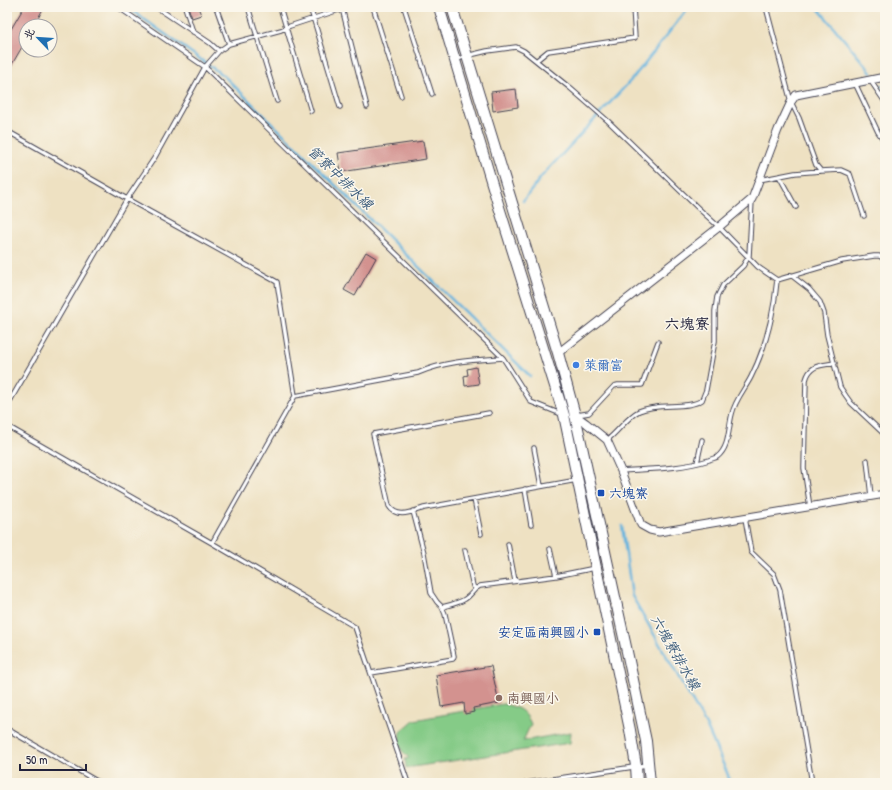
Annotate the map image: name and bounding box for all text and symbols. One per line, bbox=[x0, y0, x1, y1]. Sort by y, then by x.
north arrow bbox=[18, 18, 58, 58]
text: 北 bbox=[20, 26, 38, 42]
water label: 管寮中排水線 bbox=[304, 141, 379, 214]
district label: 六塊寮 bbox=[664, 313, 710, 334]
place label: 萊爾富 bbox=[584, 356, 623, 374]
marker: 萊爾富 bbox=[571, 360, 581, 370]
place label: 六塊寮 bbox=[609, 484, 648, 502]
marker: 六塊寮 bbox=[596, 488, 606, 498]
water label: 六塊寮排水線 bbox=[647, 611, 706, 694]
place label: 安定區南興國小 bbox=[498, 623, 589, 641]
marker: 安定區南興國小 bbox=[592, 627, 602, 637]
place label: 南興國小 bbox=[507, 689, 559, 707]
marker: 南興國小 bbox=[494, 693, 504, 703]
scale bar bbox=[20, 746, 86, 772]
text: 50 m bbox=[26, 751, 47, 768]

